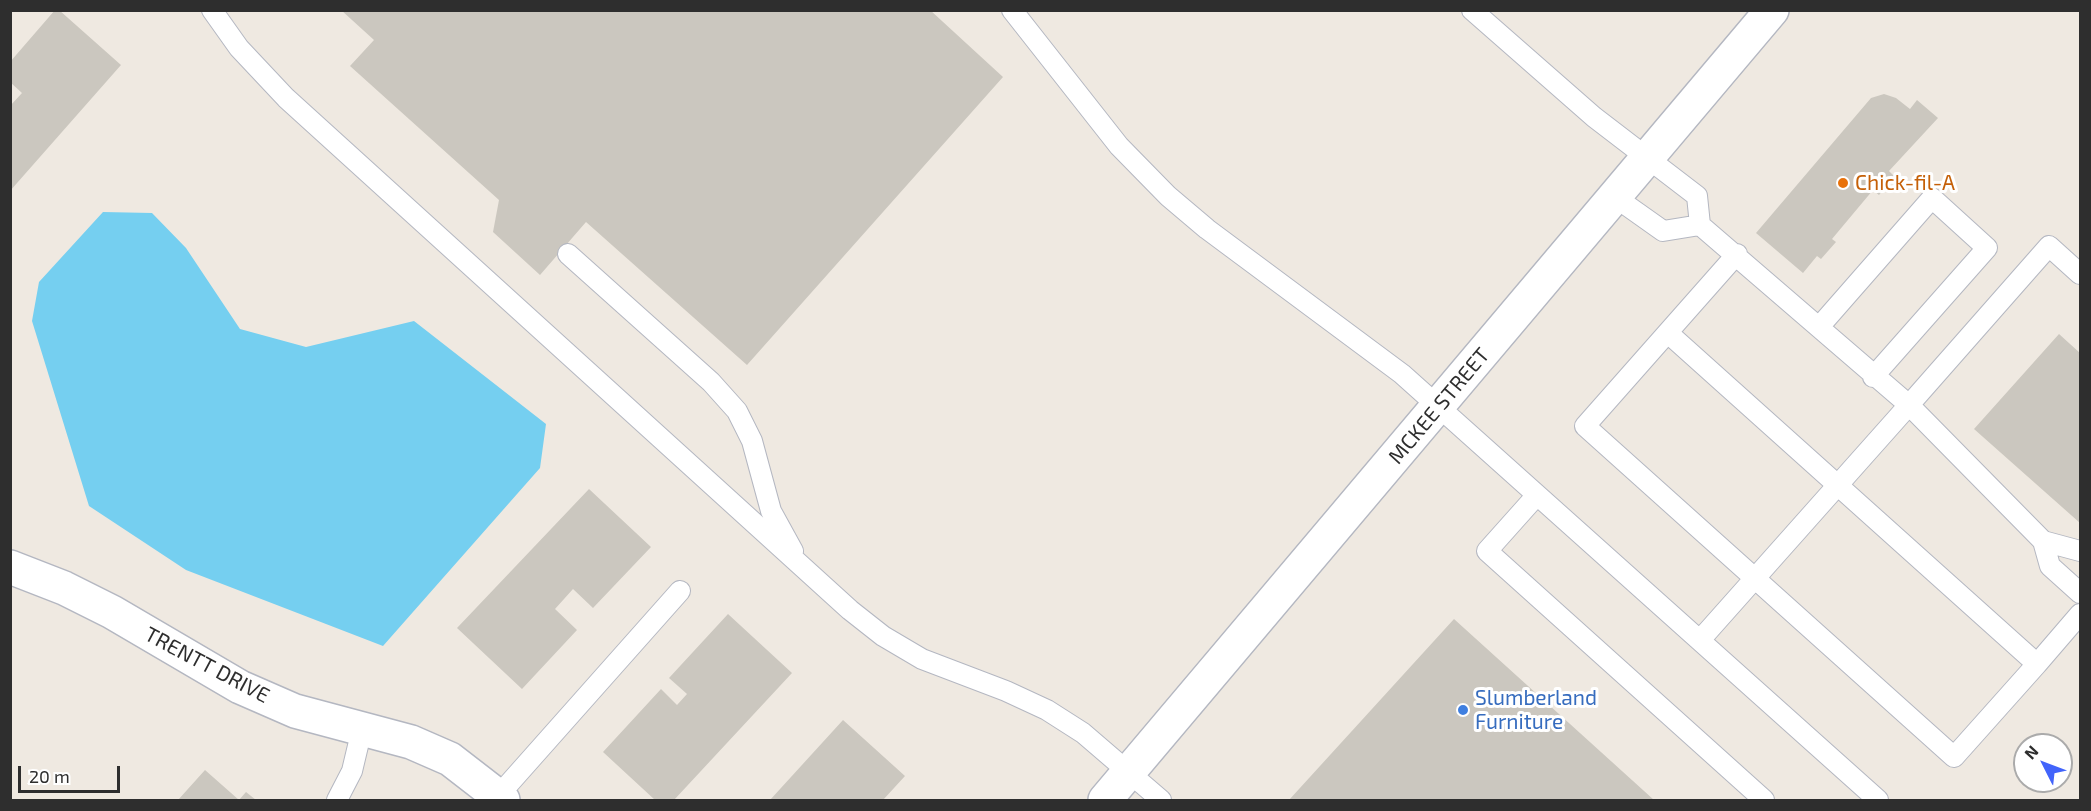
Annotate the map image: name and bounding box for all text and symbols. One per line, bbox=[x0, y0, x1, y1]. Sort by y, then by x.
place label: Chick-fil-A bbox=[1855, 170, 1955, 196]
marker: Chick-fil-A bbox=[1836, 176, 1850, 190]
street label: MCKEE STREET bbox=[1383, 343, 1495, 469]
street label: TRENTT DRIVE bbox=[140, 622, 274, 708]
place label: Slumberland Furniture bbox=[1475, 685, 1597, 735]
marker: Slumberland Furniture bbox=[1456, 703, 1470, 717]
north arrow bbox=[2013, 733, 2073, 793]
text: N bbox=[2020, 741, 2042, 763]
scale bar bbox=[21, 754, 123, 792]
text: 20 m bbox=[29, 765, 70, 787]

